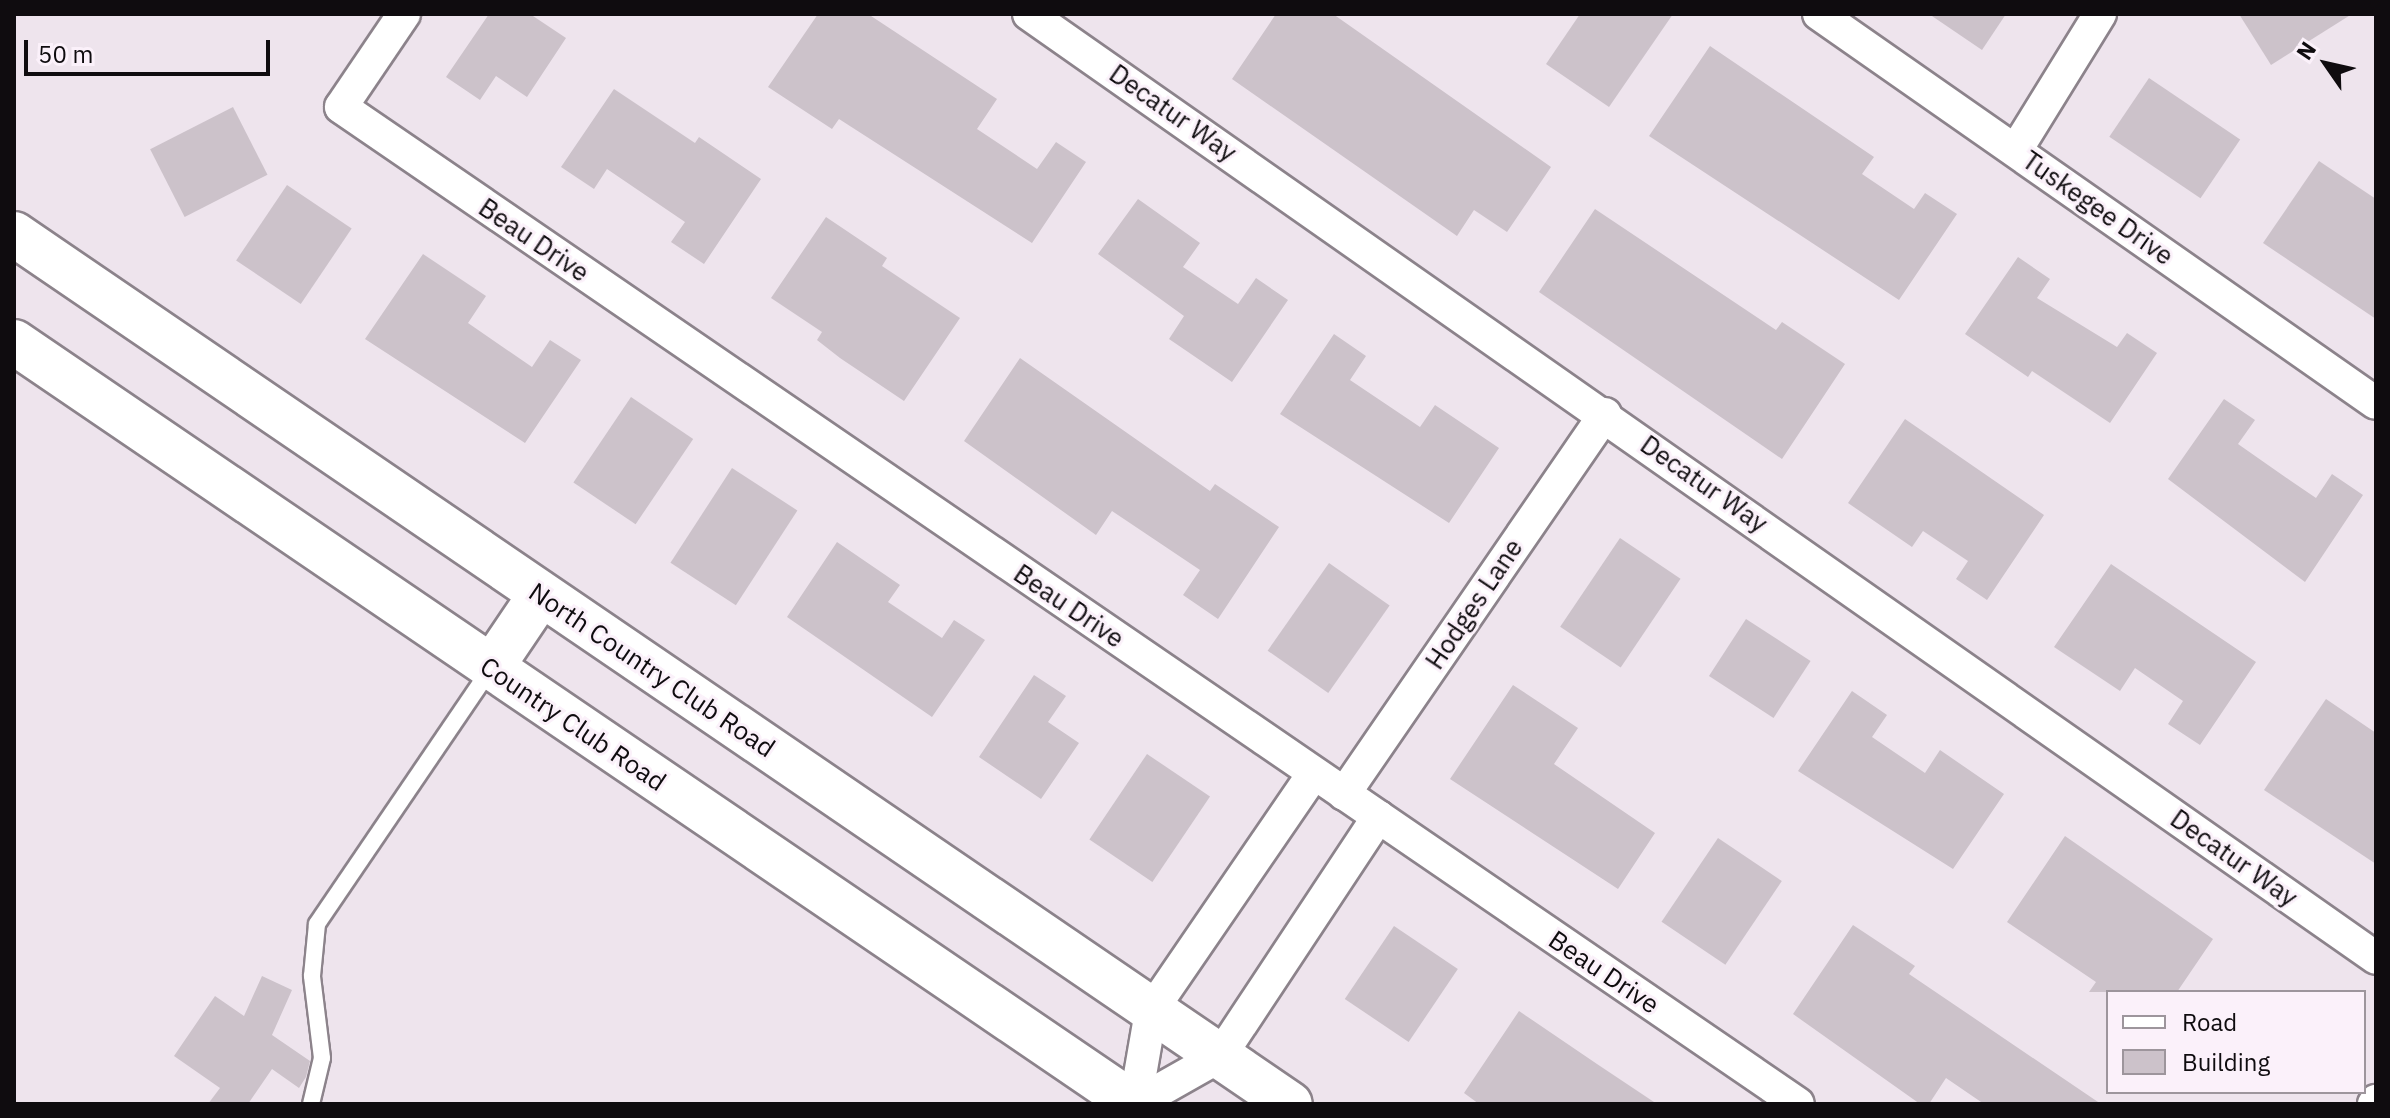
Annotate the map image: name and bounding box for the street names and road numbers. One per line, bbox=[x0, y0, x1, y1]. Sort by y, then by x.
street label: Decatur Way bbox=[1103, 58, 1243, 168]
street label: Tuskegee Drive bbox=[2017, 144, 2179, 272]
street label: Beau Drive bbox=[473, 192, 595, 288]
street label: Decatur Way bbox=[1634, 429, 1774, 539]
street label: Hodges Lane bbox=[1419, 533, 1529, 675]
street label: Beau Drive bbox=[1008, 558, 1130, 654]
street label: North Country Club Road bbox=[523, 576, 781, 764]
street label: Country Club Road bbox=[474, 650, 672, 798]
street label: Decatur Way bbox=[2164, 803, 2304, 913]
street label: Beau Drive bbox=[1543, 924, 1665, 1020]

